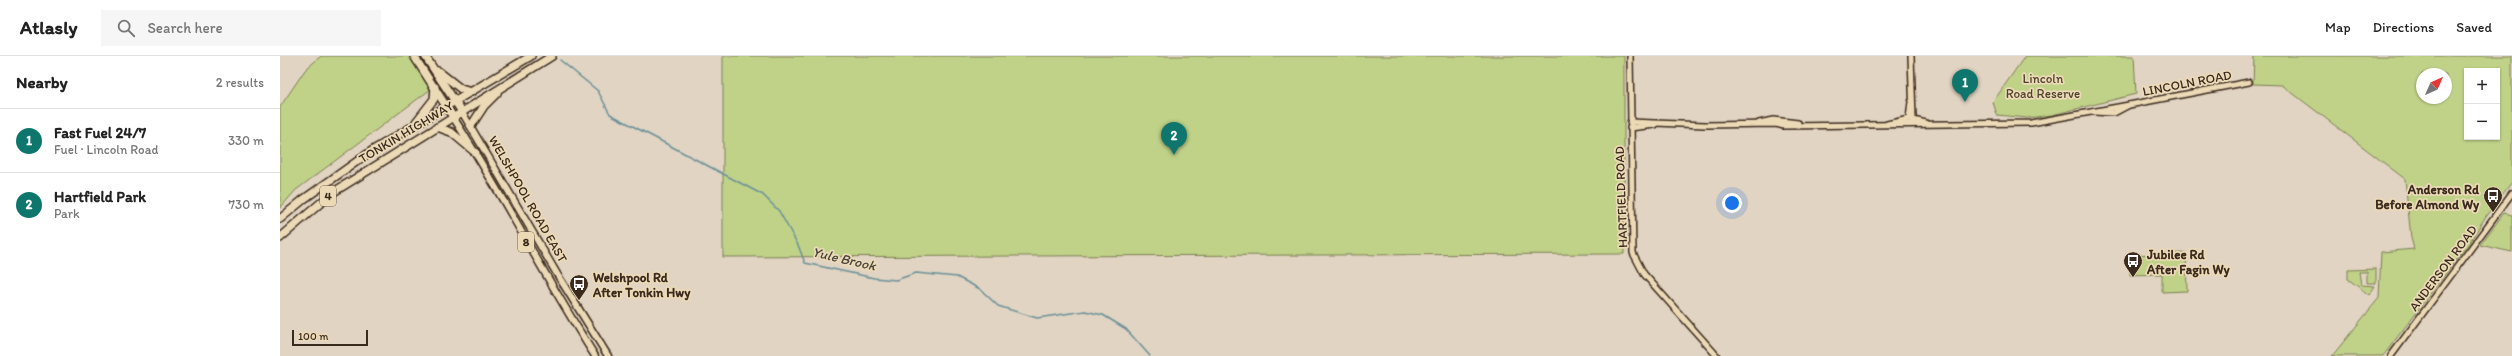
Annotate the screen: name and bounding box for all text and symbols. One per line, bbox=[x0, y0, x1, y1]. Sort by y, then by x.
search box bbox=[101, 10, 381, 46]
text: Atlasly bbox=[20, 16, 77, 39]
icon: search bbox=[115, 17, 137, 39]
text: Search here bbox=[147, 19, 223, 37]
text: Map bbox=[2325, 19, 2351, 36]
text: Directions bbox=[2373, 19, 2434, 36]
text: Saved bbox=[2456, 19, 2492, 36]
street label: LINCOLN ROAD bbox=[2141, 67, 2233, 99]
north arrow bbox=[2416, 68, 2452, 104]
map controls bbox=[2464, 68, 2500, 140]
button: + bbox=[2464, 68, 2500, 104]
pin: 1 bbox=[1952, 69, 1978, 102]
park label: Lincoln Road Reserve bbox=[2006, 71, 2080, 101]
text: Nearby bbox=[16, 72, 68, 92]
text: 2 results bbox=[216, 75, 264, 90]
street label: TONKIN HIGHWAY bbox=[356, 98, 456, 166]
button: − bbox=[2464, 104, 2500, 140]
pin: 2 bbox=[1161, 122, 1187, 155]
text: Fast Fuel 24/7 bbox=[54, 124, 146, 142]
text: 1 bbox=[26, 133, 32, 148]
text: 330 m bbox=[228, 133, 264, 148]
street label: WELSHPOOL ROAD EAST bbox=[486, 133, 571, 266]
text: Fuel · Lincoln Road bbox=[54, 142, 158, 157]
street label: HARTFIELD ROAD bbox=[1612, 146, 1630, 248]
place label: Anderson Rd Before Almond Wy bbox=[2375, 182, 2480, 213]
bus stop icon: Anderson Rd Before Almond Wy bbox=[2482, 185, 2504, 213]
road number: 4 bbox=[320, 186, 336, 206]
text: Hartfield Park bbox=[54, 188, 146, 206]
your location bbox=[1722, 193, 1742, 213]
text: 2 bbox=[26, 197, 32, 212]
text: 730 m bbox=[229, 197, 264, 212]
text: Park bbox=[54, 206, 80, 221]
street label: ANDERSON ROAD bbox=[2406, 222, 2480, 314]
road number: 8 bbox=[518, 232, 534, 252]
water label: Yule Brook bbox=[811, 243, 878, 275]
place label: Jubilee Rd After Fagin Wy bbox=[2146, 247, 2231, 278]
bus stop icon: Jubilee Rd After Fagin Wy bbox=[2122, 250, 2144, 278]
place label: Welshpool Rd After Tonkin Hwy bbox=[592, 270, 691, 301]
bus stop icon: Welshpool Rd After Tonkin Hwy bbox=[568, 273, 590, 301]
scale bar bbox=[292, 328, 368, 347]
text: 100 m bbox=[298, 330, 328, 343]

